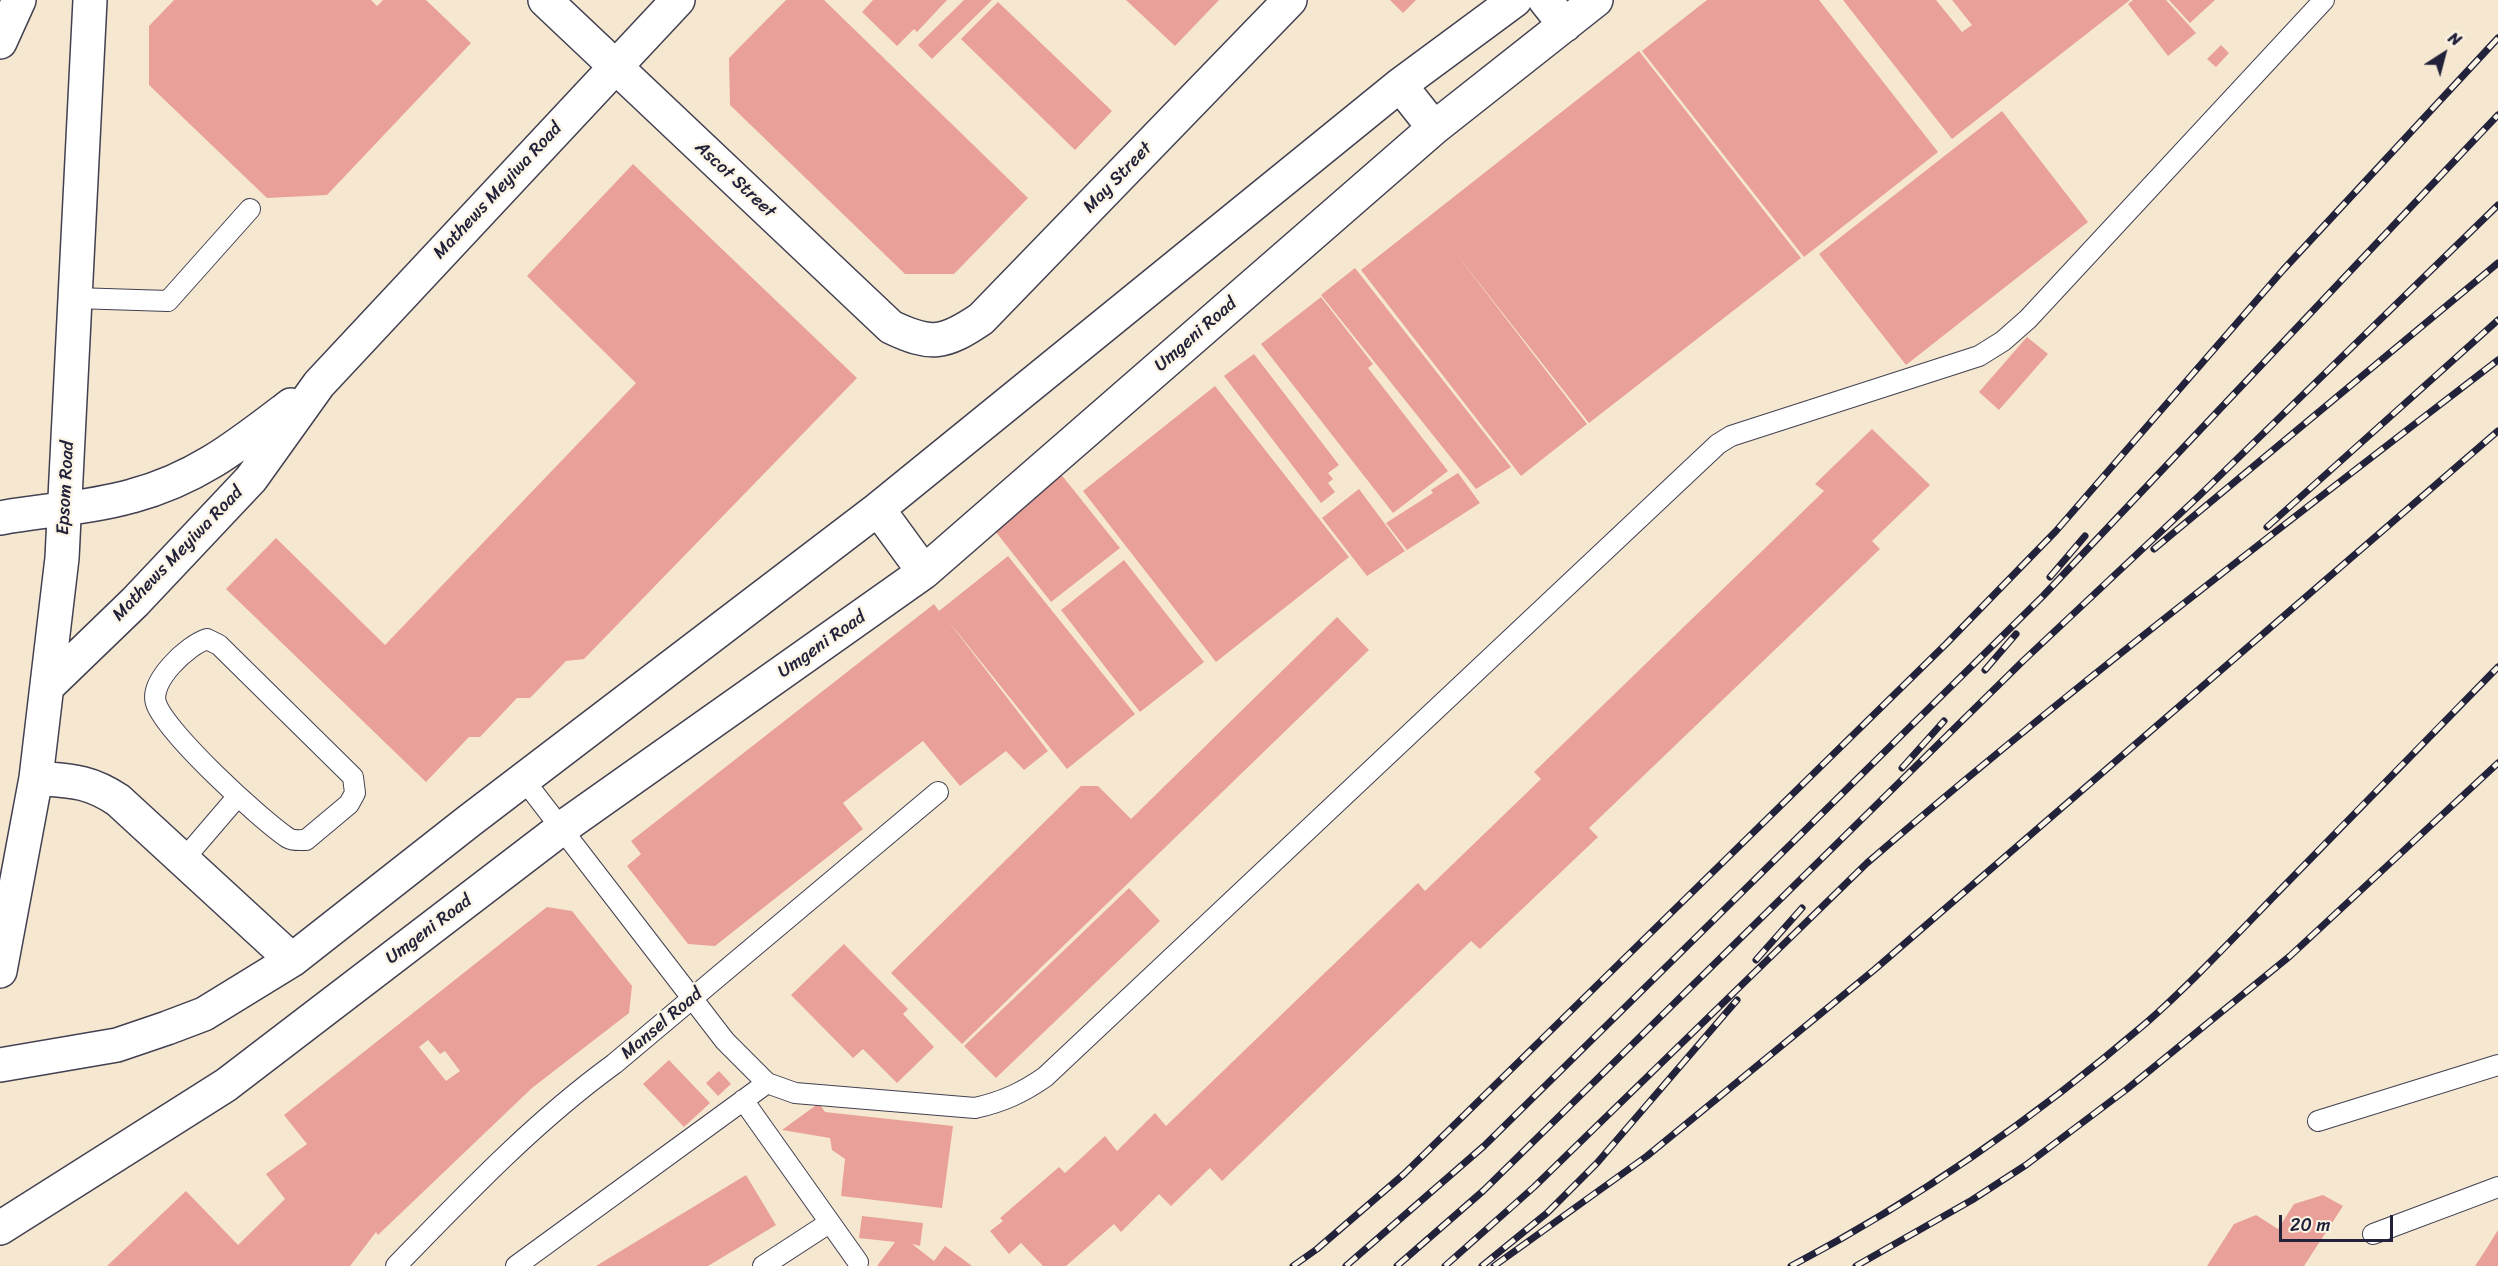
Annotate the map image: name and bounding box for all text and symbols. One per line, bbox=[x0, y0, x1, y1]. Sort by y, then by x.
north arrow bbox=[2414, 24, 2474, 84]
text: N bbox=[2442, 24, 2468, 54]
street label: Mathews Meyiwa Road bbox=[429, 118, 567, 264]
street label: Ascot Street bbox=[690, 137, 780, 223]
street label: May Street bbox=[1079, 138, 1157, 218]
street label: Umgeni Road bbox=[1150, 293, 1242, 377]
street label: Epsom Road bbox=[53, 440, 79, 536]
street label: Mathews Meyiwa Road bbox=[108, 482, 248, 626]
street label: Umgeni Road bbox=[774, 607, 870, 683]
street label: Umgeni Road bbox=[382, 891, 476, 969]
street label: Mansel Road bbox=[617, 984, 707, 1064]
scale bar bbox=[2282, 1203, 2396, 1241]
text: 20 m bbox=[2290, 1209, 2330, 1241]

